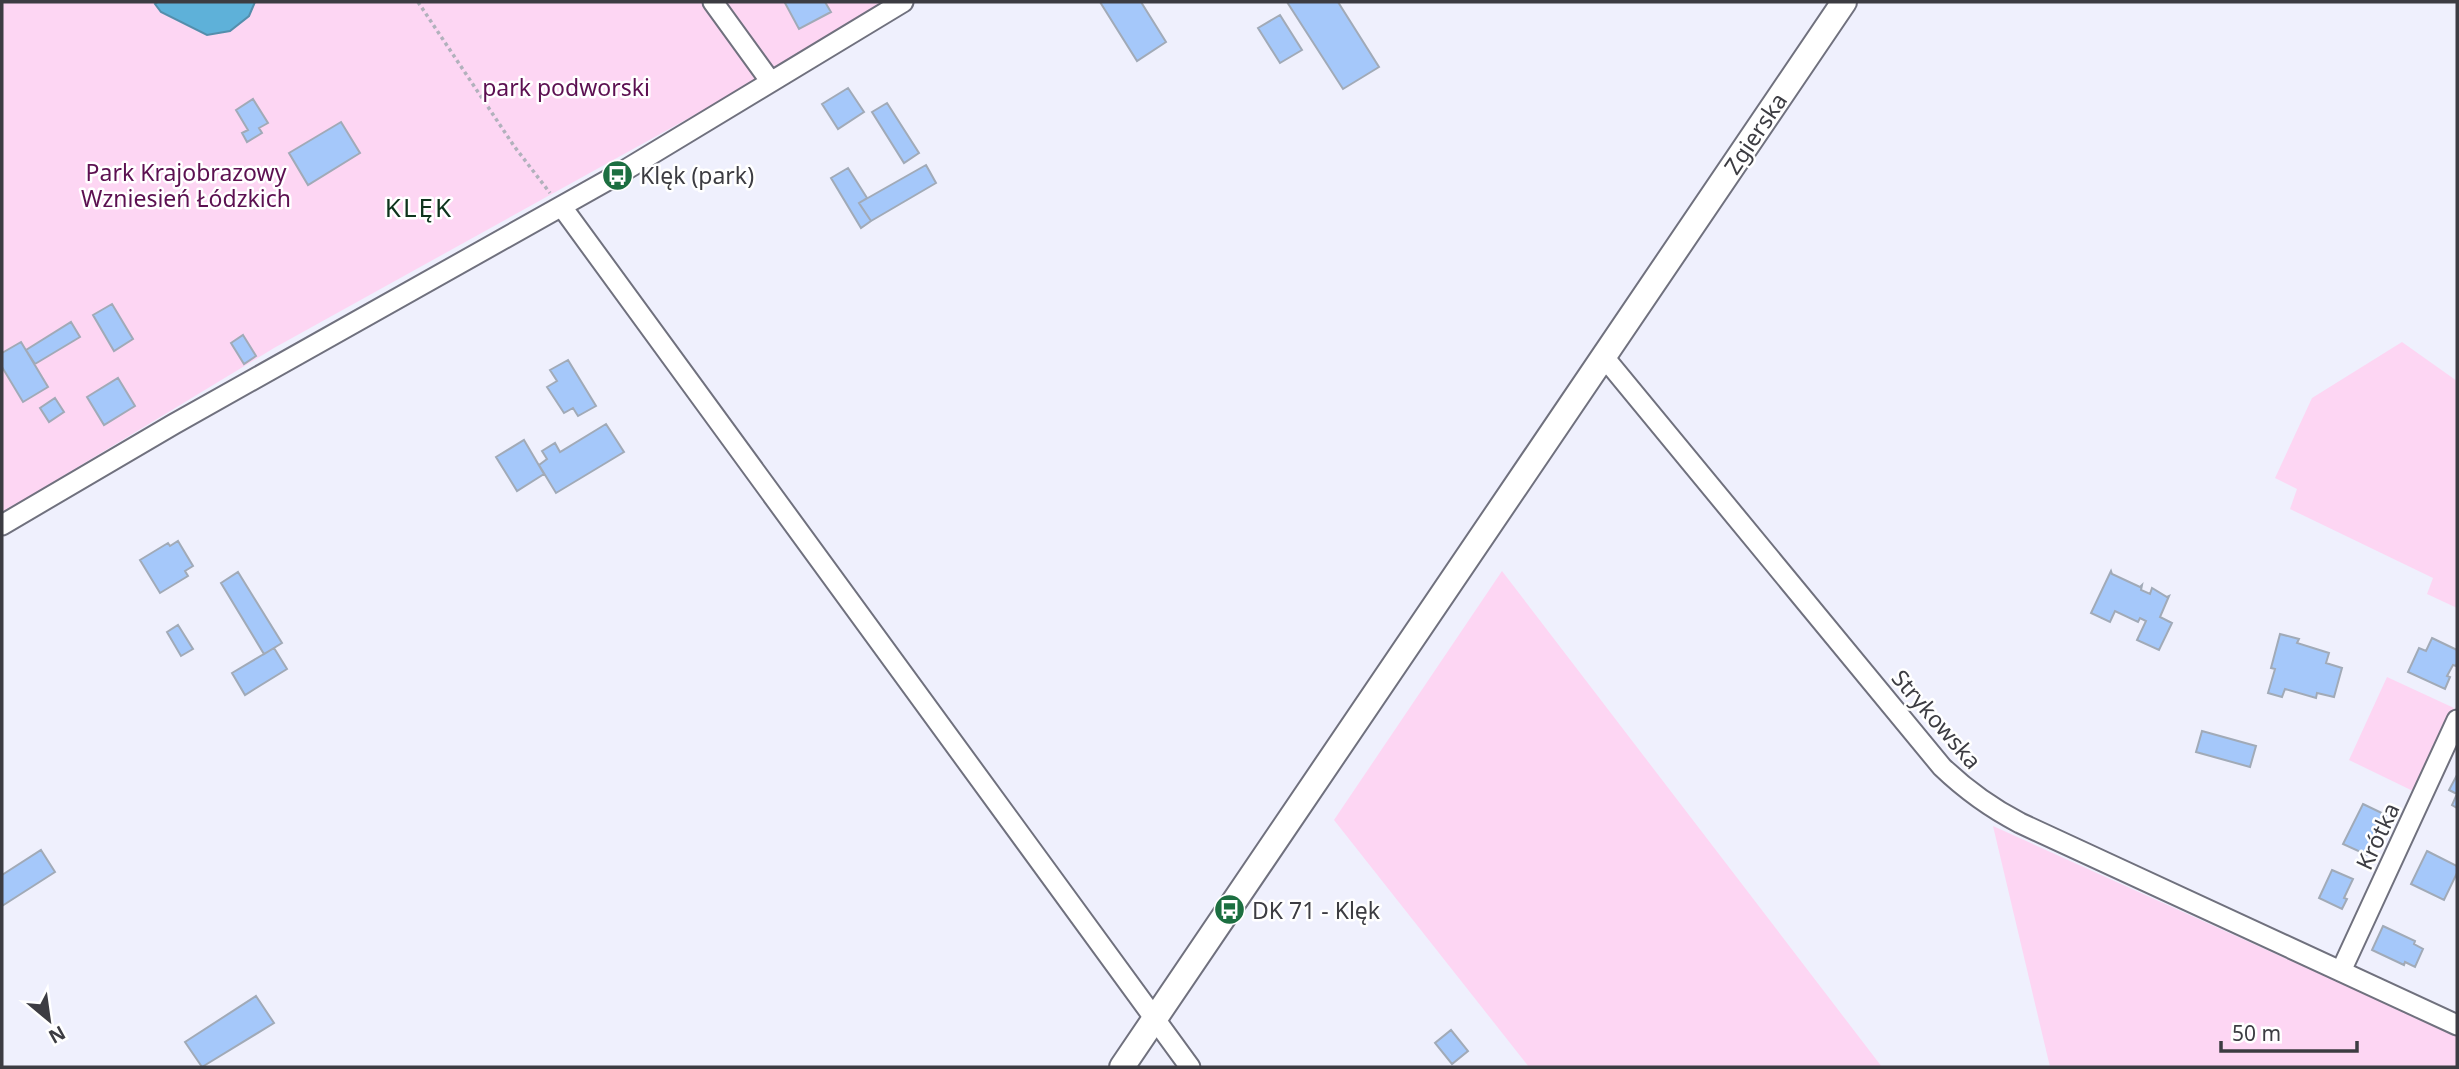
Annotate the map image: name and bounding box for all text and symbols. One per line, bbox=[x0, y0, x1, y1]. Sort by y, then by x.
park label: park podworski bbox=[482, 71, 650, 103]
street label: Zgierska bbox=[1716, 86, 1794, 180]
park label: Park Krajobrazowy Wzniesień Łódzkich bbox=[81, 156, 291, 214]
bus stop icon: Klęk (park) bbox=[600, 158, 634, 192]
place label: Klęk (park) bbox=[640, 159, 754, 191]
district label: KLĘK bbox=[385, 189, 453, 225]
street label: Strykowska bbox=[1885, 662, 1989, 776]
street label: Krótka bbox=[2348, 797, 2406, 875]
bus stop icon: DK 71 - Klęk bbox=[1212, 893, 1246, 927]
place label: DK 71 - Klęk bbox=[1252, 894, 1381, 926]
north arrow bbox=[14, 985, 84, 1055]
scale bar bbox=[2221, 1010, 2358, 1054]
text: 50 m bbox=[2232, 1019, 2281, 1047]
text: N bbox=[44, 1020, 70, 1050]

